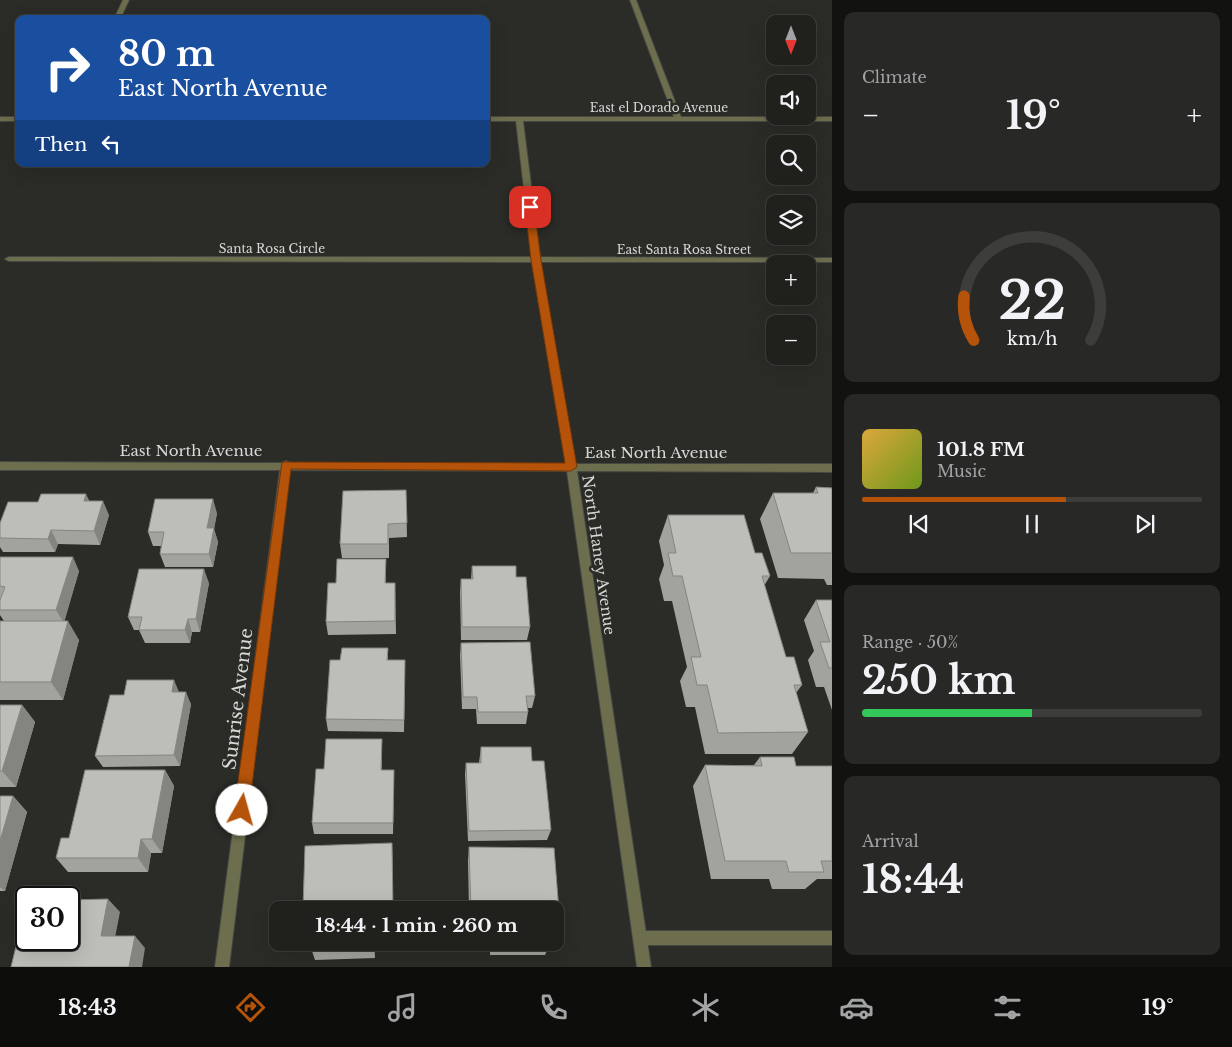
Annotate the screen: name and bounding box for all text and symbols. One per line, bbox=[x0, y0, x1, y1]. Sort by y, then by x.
north arrow bbox=[766, 15, 816, 65]
map controls bbox=[766, 15, 816, 365]
text: 80 m bbox=[118, 32, 215, 75]
icon: right bbox=[35, 35, 100, 100]
text: Climate bbox=[862, 67, 927, 87]
text: East North Avenue bbox=[118, 75, 328, 102]
button: sound bbox=[766, 75, 816, 125]
text: 19° bbox=[1006, 92, 1061, 139]
text: − bbox=[862, 98, 880, 133]
text: + bbox=[1187, 98, 1202, 133]
street label: East el Dorado Avenue bbox=[590, 100, 728, 115]
icon: left bbox=[97, 130, 125, 158]
text: Then bbox=[35, 133, 87, 156]
button: search bbox=[766, 135, 816, 185]
pin bbox=[509, 186, 551, 228]
icon: arrive bbox=[516, 193, 544, 221]
button: layers bbox=[766, 195, 816, 245]
street label: Santa Rosa Circle bbox=[219, 241, 325, 256]
street label: East Santa Rosa Street bbox=[617, 242, 752, 257]
button: + bbox=[766, 255, 816, 305]
text: 22 bbox=[998, 269, 1066, 333]
button: − bbox=[766, 315, 816, 365]
text: km/h bbox=[1007, 328, 1057, 350]
text: 101.8 FM bbox=[937, 438, 1025, 461]
street label: East North Avenue bbox=[120, 441, 262, 460]
street label: East North Avenue bbox=[585, 443, 727, 462]
text: Music bbox=[937, 461, 986, 481]
street label: North Haney Avenue bbox=[578, 474, 620, 636]
icon: previous bbox=[905, 510, 933, 538]
icon: pause bbox=[1018, 510, 1046, 538]
icon: next bbox=[1131, 510, 1159, 538]
street label: Sunrise Avenue bbox=[218, 627, 258, 771]
text: Range · 50% bbox=[862, 632, 958, 652]
text: 250 km bbox=[862, 657, 1015, 704]
position arrow bbox=[215, 783, 267, 835]
text: Arrival bbox=[862, 831, 919, 851]
text: 18:44 bbox=[862, 856, 964, 903]
speed limit sign: 30 bbox=[15, 886, 80, 951]
text: 18:44 · 1 min · 260 m bbox=[315, 914, 518, 937]
icon: directions bbox=[233, 990, 268, 1025]
icon: music bbox=[385, 990, 420, 1025]
icon: phone bbox=[536, 990, 571, 1025]
icon: climate bbox=[688, 990, 723, 1025]
icon: car bbox=[839, 990, 874, 1025]
icon: filters bbox=[990, 990, 1025, 1025]
text: 18:43 bbox=[58, 994, 117, 1021]
text: 19° bbox=[1142, 994, 1174, 1021]

